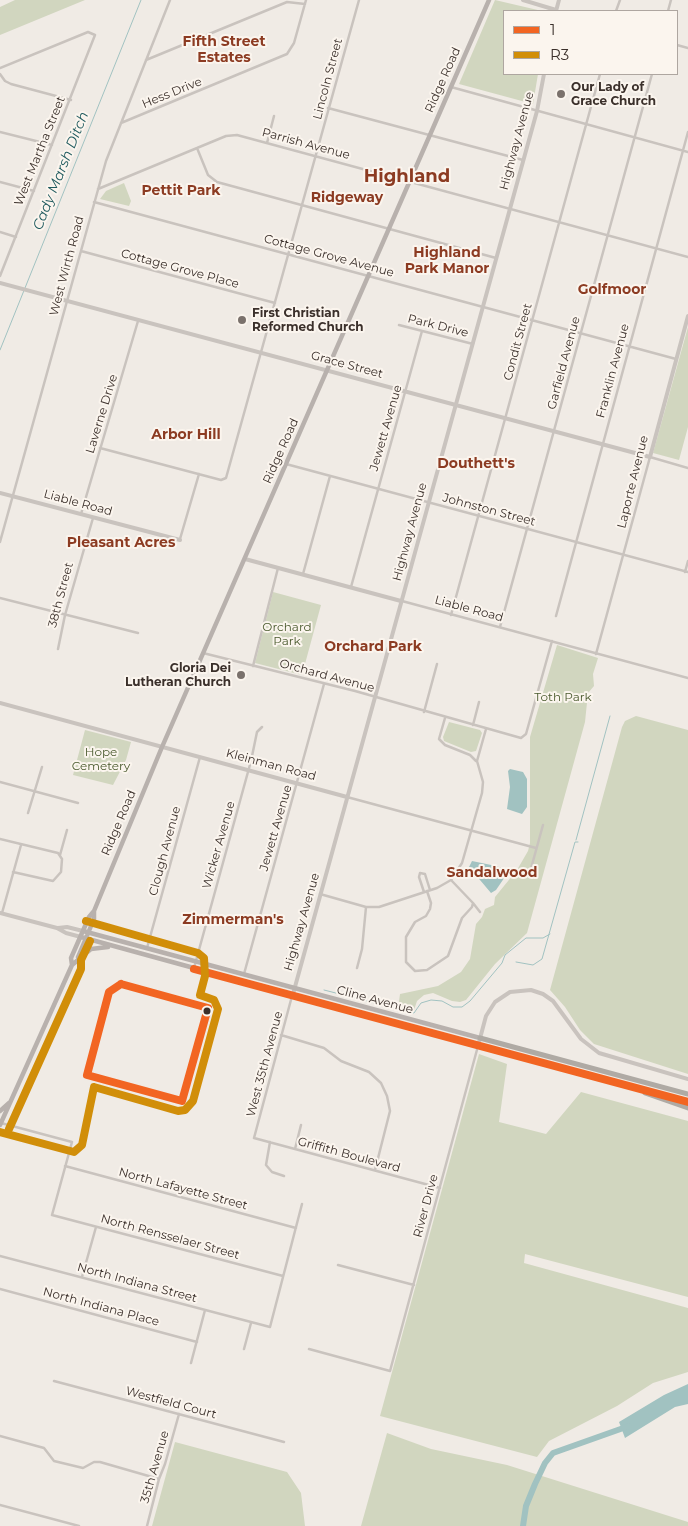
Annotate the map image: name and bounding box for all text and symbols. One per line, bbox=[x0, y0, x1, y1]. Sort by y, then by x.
legend bbox=[503, 10, 678, 75]
text: 1 bbox=[550, 20, 555, 39]
district label: Fifth Street Estates bbox=[183, 34, 265, 66]
street label: Lincoln Street bbox=[310, 37, 346, 121]
street label: Ridge Road bbox=[422, 45, 464, 115]
text: R3 bbox=[550, 45, 569, 64]
street label: Hess Drive bbox=[140, 74, 204, 112]
place label: Our Lady of Grace Church bbox=[571, 80, 656, 108]
marker: Our Lady of Grace Church bbox=[555, 88, 567, 100]
street label: Highway Avenue bbox=[497, 90, 537, 192]
street label: West Martha Street bbox=[11, 94, 69, 208]
water label: Cady Marsh Ditch bbox=[30, 109, 92, 233]
street label: Parrish Avenue bbox=[260, 125, 352, 163]
district label: Highland bbox=[364, 166, 450, 188]
district label: Pettit Park bbox=[141, 183, 221, 199]
district label: Ridgeway bbox=[311, 190, 383, 206]
street label: West Wirth Road bbox=[47, 215, 87, 317]
street label: Cottage Grove Avenue bbox=[262, 232, 396, 280]
district label: Highland Park Manor bbox=[405, 245, 489, 278]
street label: Cottage Grove Place bbox=[119, 246, 241, 292]
district label: Golfmoor bbox=[578, 282, 646, 298]
street label: Condit Street bbox=[501, 302, 535, 382]
place label: First Christian Reformed Church bbox=[252, 306, 363, 334]
street label: Park Drive bbox=[406, 312, 470, 340]
marker: First Christian Reformed Church bbox=[236, 314, 248, 326]
street label: Garfield Avenue bbox=[545, 315, 583, 411]
street label: Franklin Avenue bbox=[593, 322, 633, 420]
street label: Grace Street bbox=[309, 348, 385, 382]
street label: Laverne Drive bbox=[83, 373, 121, 455]
street label: Jewett Avenue bbox=[367, 383, 405, 473]
street label: Ridge Road bbox=[260, 416, 302, 486]
district label: Arbor Hill bbox=[151, 427, 221, 443]
street label: Laporte Avenue bbox=[615, 434, 651, 530]
district label: Douthett's bbox=[437, 456, 515, 472]
street label: Highway Avenue bbox=[390, 481, 430, 583]
street label: Liable Road bbox=[42, 487, 114, 519]
street label: Johnston Street bbox=[441, 491, 537, 529]
district label: Pleasant Acres bbox=[67, 535, 175, 551]
street label: 38th Street bbox=[45, 561, 77, 629]
street label: Liable Road bbox=[433, 593, 505, 625]
park label: Orchard Park bbox=[262, 620, 312, 648]
district label: Orchard Park bbox=[324, 639, 422, 655]
street label: Orchard Avenue bbox=[278, 656, 376, 696]
place label: Gloria Dei Lutheran Church bbox=[125, 661, 231, 689]
marker: Gloria Dei Lutheran Church bbox=[235, 669, 247, 681]
park label: Toth Park bbox=[534, 690, 592, 704]
park label: Hope Cemetery bbox=[72, 745, 130, 773]
street label: Kleinman Road bbox=[224, 746, 318, 784]
street label: Jewett Avenue bbox=[257, 783, 295, 873]
street label: Ridge Road bbox=[99, 788, 139, 858]
street label: Wicker Avenue bbox=[200, 800, 238, 890]
street label: Clough Avenue bbox=[146, 805, 184, 897]
district label: Sandalwood bbox=[447, 865, 537, 881]
street label: Highway Avenue bbox=[281, 871, 323, 973]
district label: Zimmerman's bbox=[182, 912, 284, 928]
street label: Cline Avenue bbox=[335, 983, 415, 1017]
unlabelled marker bbox=[202, 1006, 212, 1016]
street label: West 35th Avenue bbox=[244, 1010, 286, 1118]
street label: Griffith Boulevard bbox=[296, 1134, 402, 1176]
street label: North Lafayette Street bbox=[117, 1165, 249, 1213]
street label: River Drive bbox=[411, 1173, 441, 1239]
street label: North Rensselaer Street bbox=[99, 1212, 241, 1262]
street label: North Indiana Street bbox=[76, 1260, 198, 1306]
street label: North Indiana Place bbox=[41, 1285, 161, 1329]
street label: Westfield Court bbox=[124, 1384, 218, 1422]
street label: 35th Avenue bbox=[138, 1429, 172, 1505]

